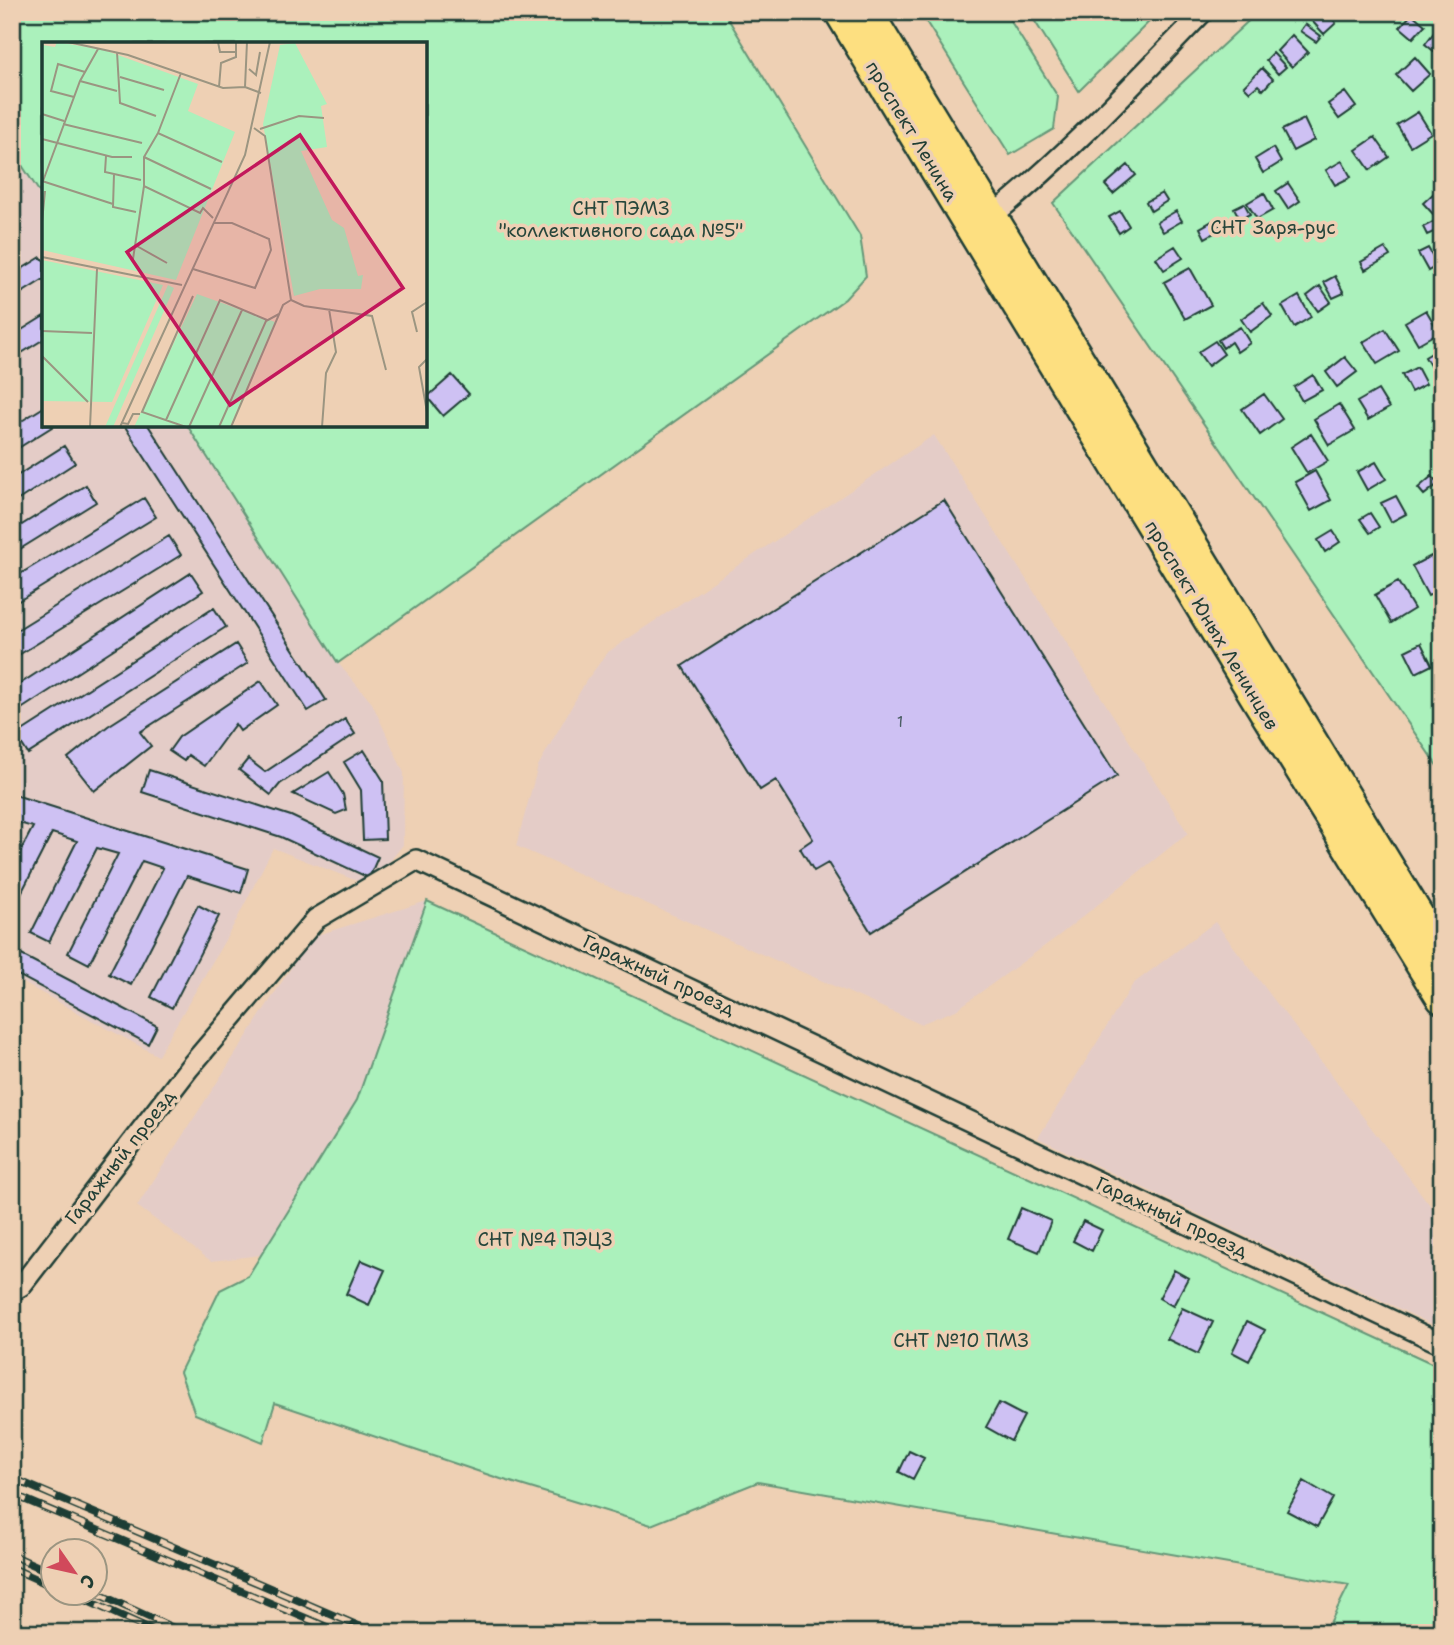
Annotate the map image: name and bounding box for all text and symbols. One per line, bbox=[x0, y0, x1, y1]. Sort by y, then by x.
inset map bbox=[42, 42, 427, 427]
street label: проспект Ленина bbox=[860, 56, 964, 206]
park label: СНТ ПЭМЗ "коллективного сада №5" bbox=[499, 196, 743, 243]
park label: СНТ Заря-рус bbox=[1210, 215, 1336, 240]
street label: проспект Юных Ленинцев bbox=[1139, 516, 1285, 734]
house number: 1 bbox=[897, 711, 903, 732]
street label: Гаражный проезд bbox=[579, 929, 739, 1021]
street label: Гаражный проезд bbox=[59, 1084, 181, 1230]
street label: Гаражный проезд bbox=[1092, 1171, 1252, 1263]
park label: СНТ №4 ПЭЦЗ bbox=[477, 1227, 613, 1252]
park label: СНТ №10 ПМЗ bbox=[893, 1328, 1029, 1353]
north arrow bbox=[38, 1536, 108, 1606]
text: С bbox=[74, 1569, 101, 1593]

